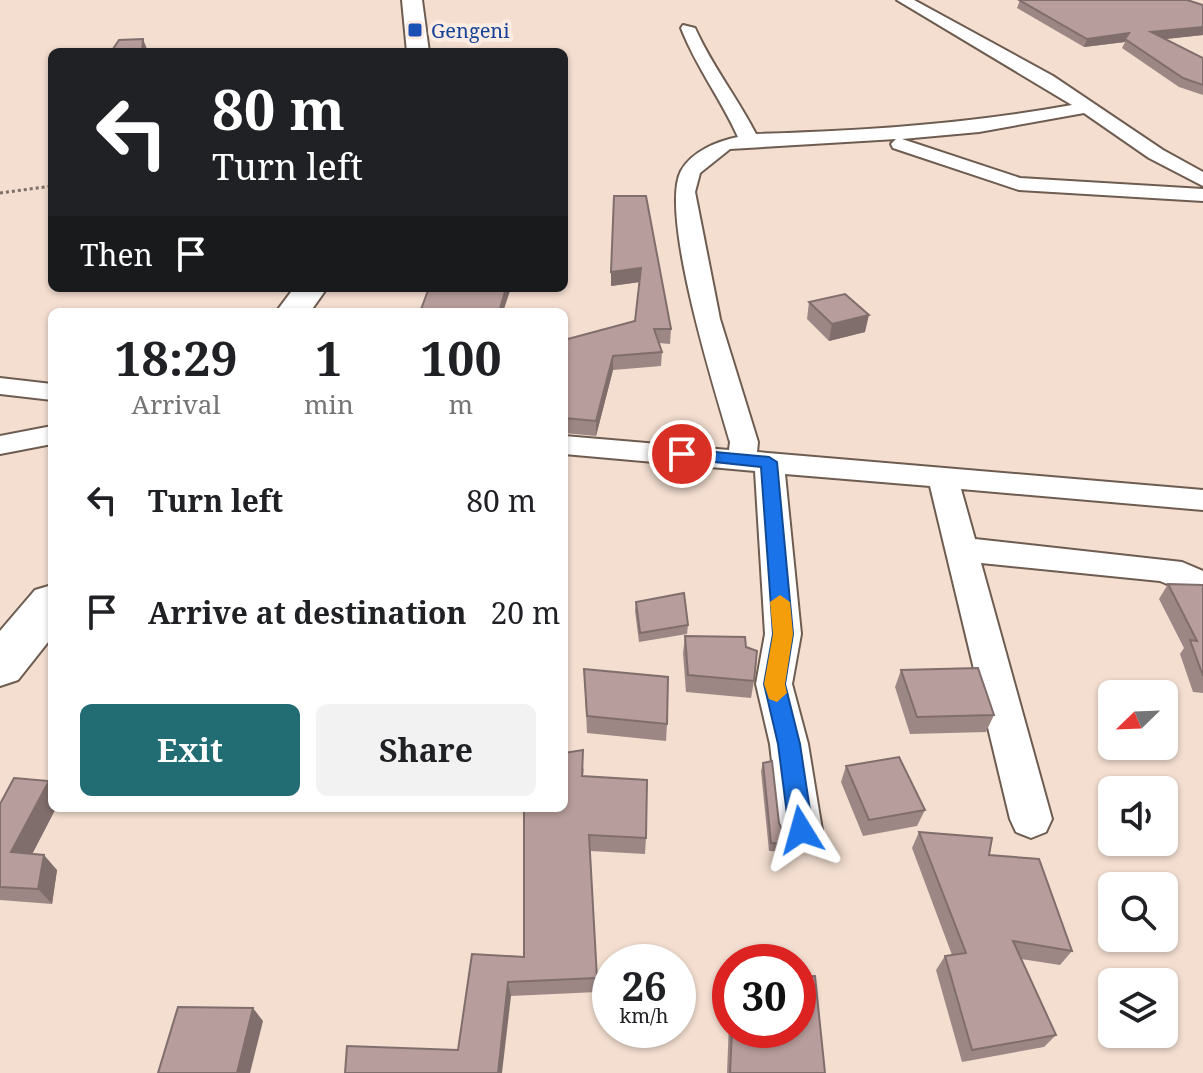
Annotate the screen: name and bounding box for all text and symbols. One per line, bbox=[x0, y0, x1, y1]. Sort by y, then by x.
place label: Gengeni bbox=[431, 17, 510, 44]
marker: Gengeni bbox=[406, 21, 424, 39]
text: 80 m bbox=[212, 70, 345, 146]
icon: left bbox=[80, 80, 184, 184]
text: Turn left bbox=[212, 142, 363, 191]
icon: arrive bbox=[169, 232, 213, 276]
text: Then bbox=[80, 234, 153, 275]
text: 18:29 bbox=[114, 325, 238, 390]
text: 1 bbox=[315, 325, 342, 390]
text: 100 bbox=[420, 325, 502, 390]
text: Arrival bbox=[132, 386, 220, 422]
text: min bbox=[304, 386, 354, 422]
text: m bbox=[449, 386, 473, 422]
pin bbox=[648, 420, 716, 488]
icon: arrive bbox=[660, 432, 704, 476]
icon: left bbox=[80, 478, 124, 522]
text: Turn left bbox=[148, 480, 283, 521]
text: 80 m bbox=[466, 480, 536, 521]
icon: arrive bbox=[80, 590, 124, 634]
text: Arrive at destination bbox=[148, 592, 467, 633]
text: 20 m bbox=[491, 592, 560, 633]
north arrow bbox=[1098, 680, 1178, 760]
map controls bbox=[1098, 680, 1178, 1048]
button: Exit bbox=[80, 704, 300, 796]
button: Share bbox=[316, 704, 536, 796]
button: sound bbox=[1098, 776, 1178, 856]
position arrow bbox=[759, 788, 843, 872]
button: search bbox=[1098, 872, 1178, 952]
speed limit sign: 30 bbox=[712, 944, 816, 1048]
text: 26 bbox=[621, 958, 667, 1013]
button: layers bbox=[1098, 968, 1178, 1048]
text: km/h bbox=[619, 1002, 669, 1029]

